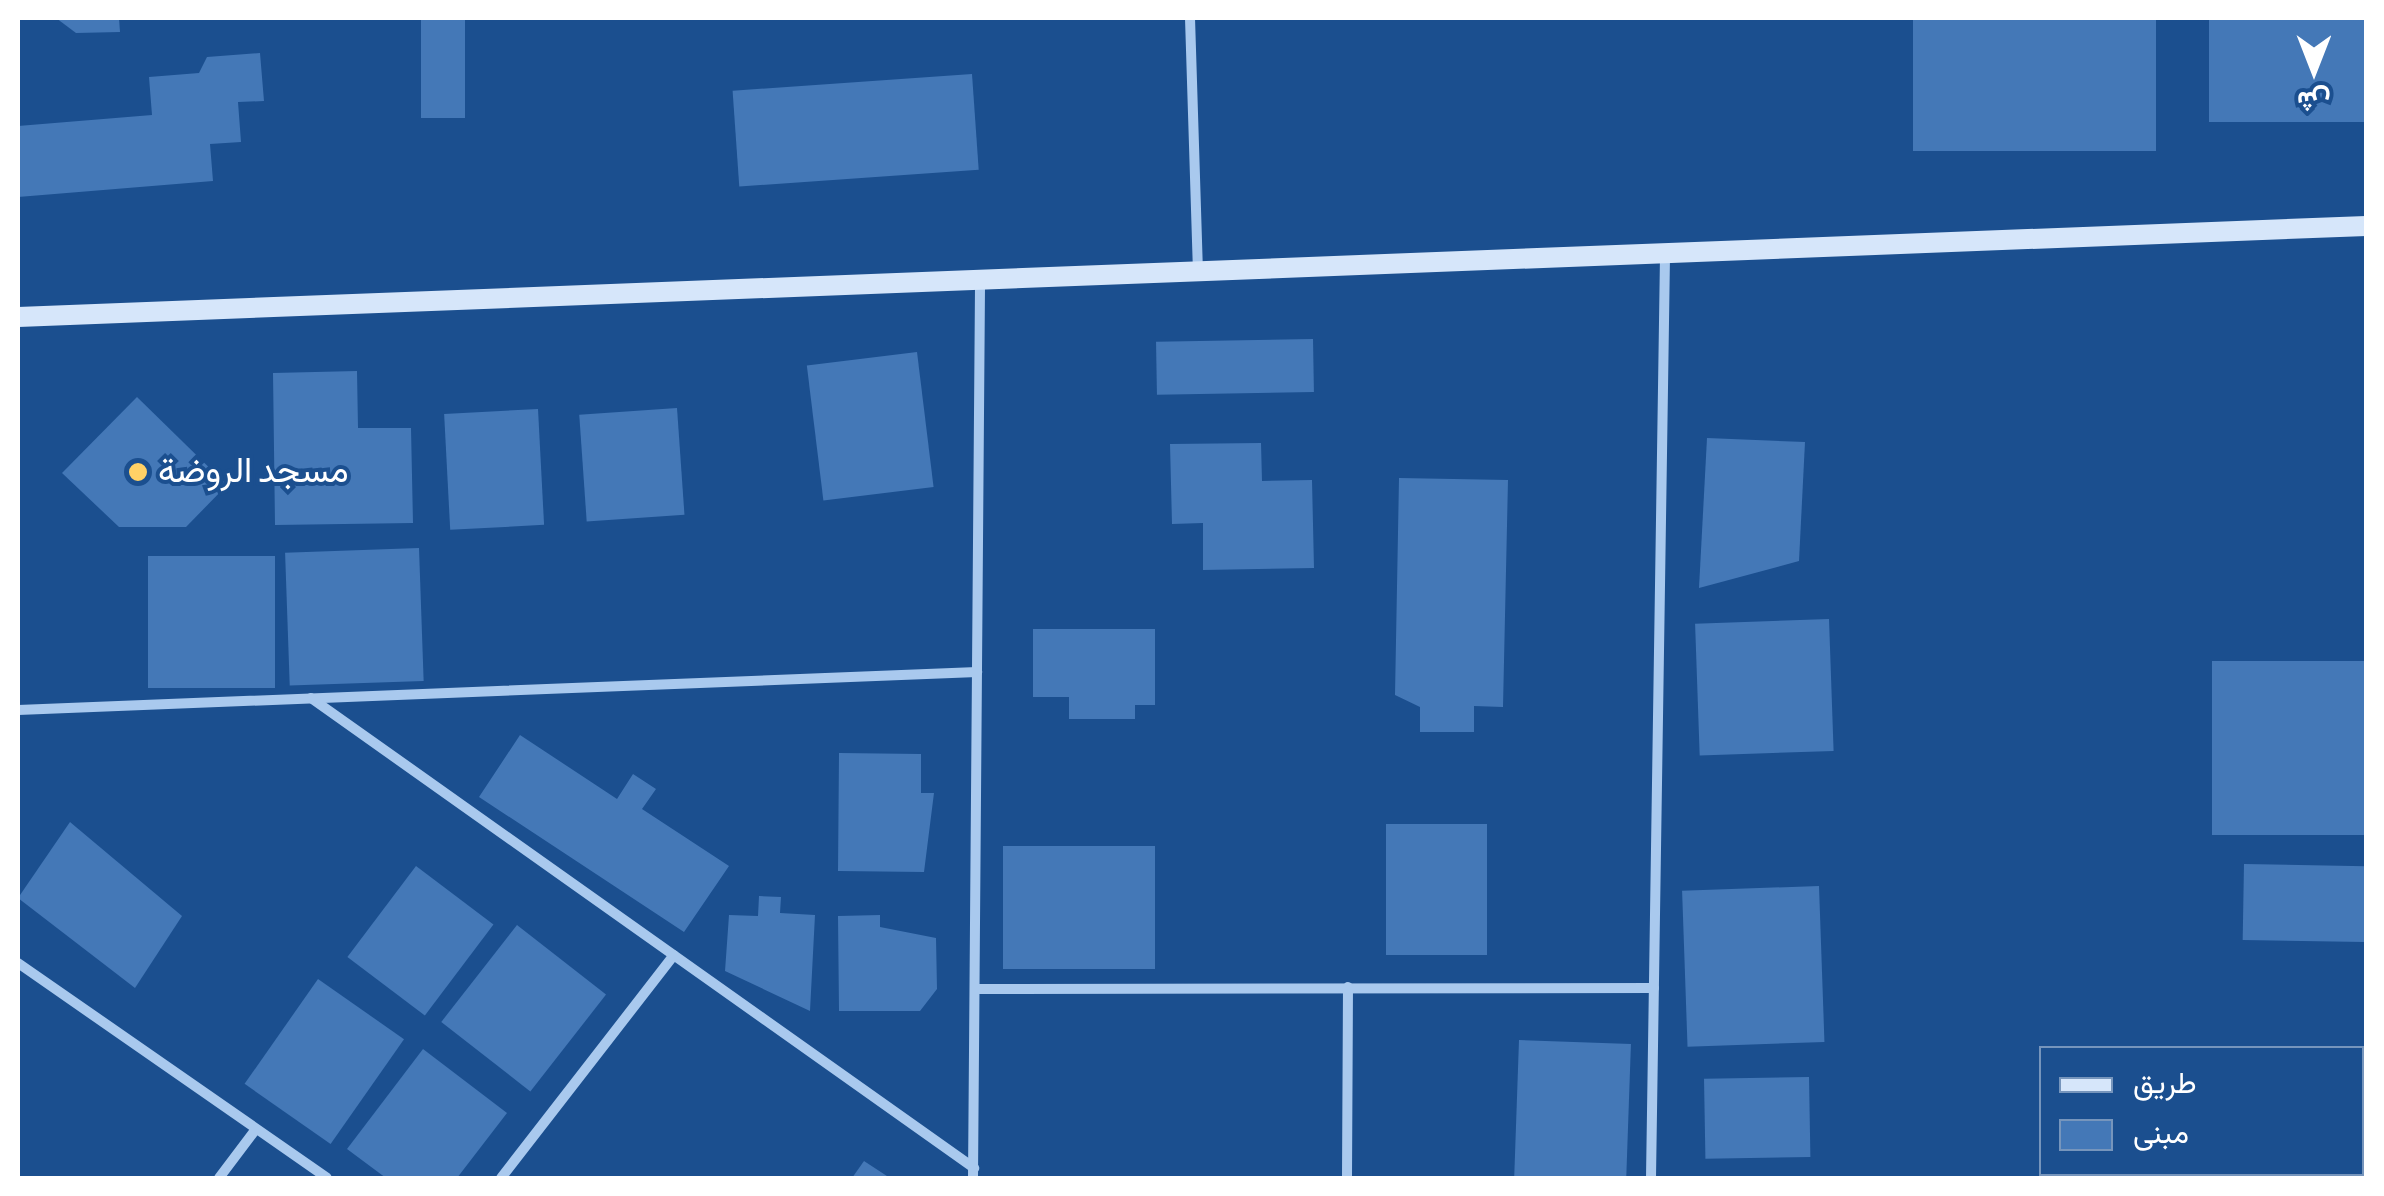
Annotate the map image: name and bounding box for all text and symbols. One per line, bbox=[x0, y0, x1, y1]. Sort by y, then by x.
north arrow bbox=[2264, 20, 2364, 120]
text: ش bbox=[2297, 86, 2331, 114]
place label: مسجد الروضة bbox=[158, 451, 349, 493]
marker: مسجد الروضة bbox=[127, 461, 149, 483]
legend bbox=[2039, 1046, 2364, 1176]
text: طريق bbox=[2133, 1069, 2197, 1099]
text: مبنى bbox=[2133, 1119, 2189, 1149]

